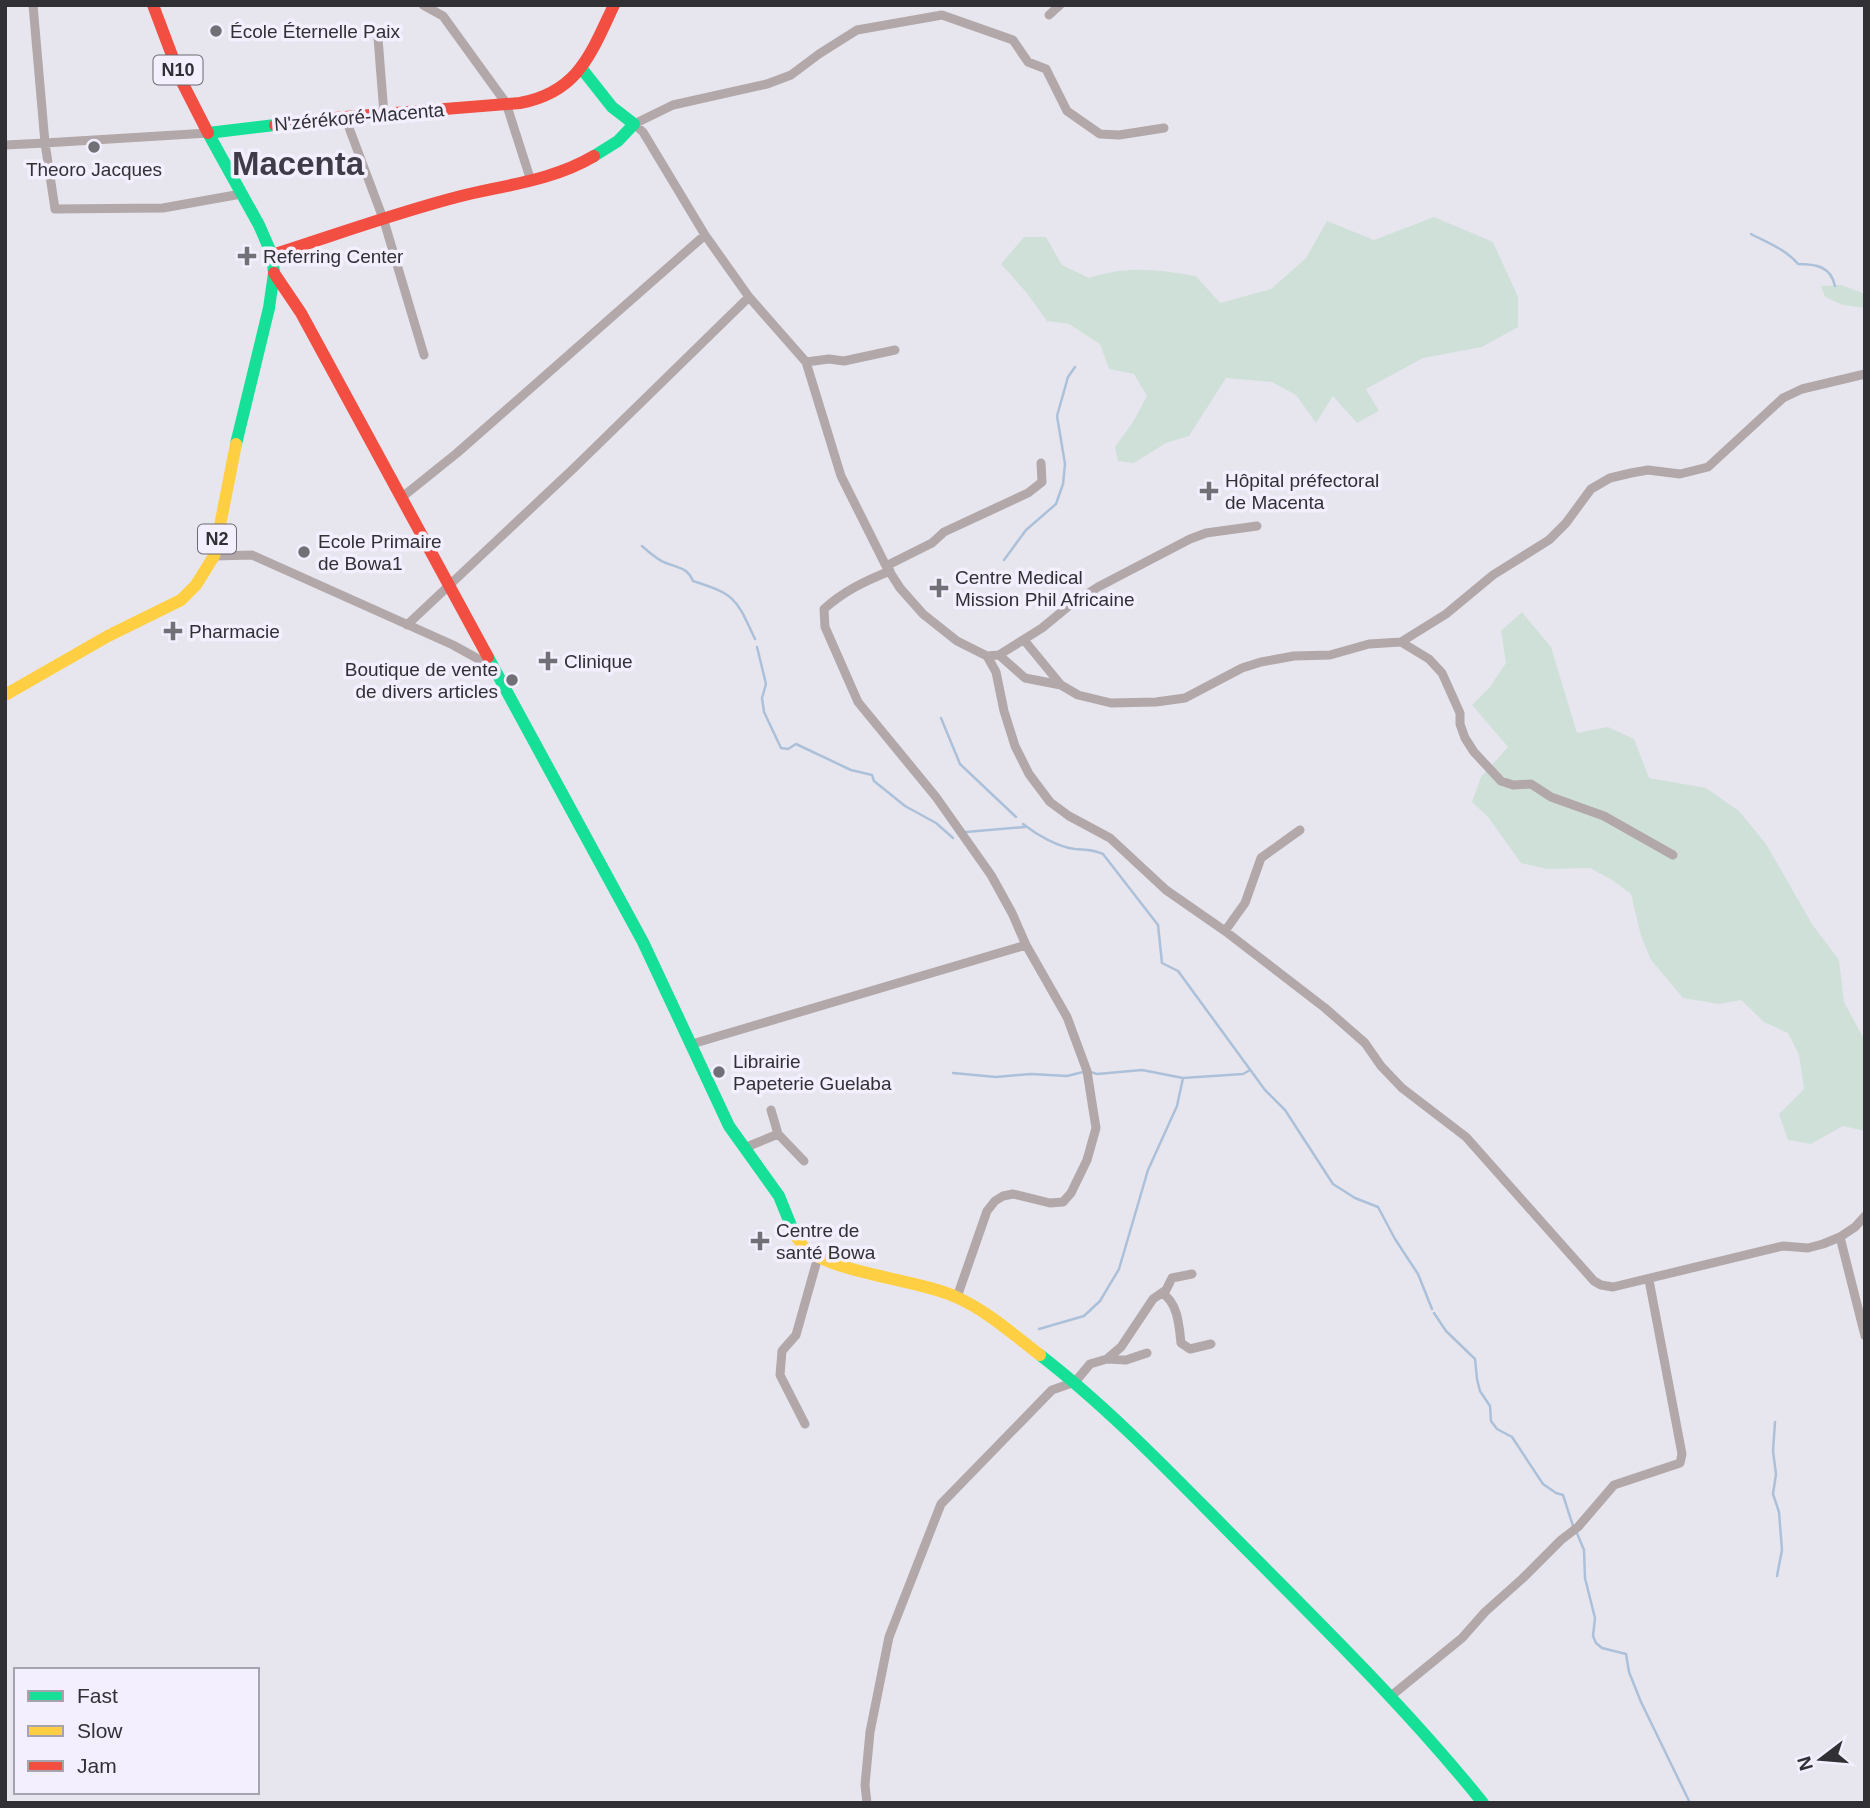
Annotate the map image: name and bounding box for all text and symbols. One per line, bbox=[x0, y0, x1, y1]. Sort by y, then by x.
place label: École Éternelle Paix bbox=[230, 21, 401, 42]
marker: École Éternelle Paix bbox=[208, 23, 224, 39]
road number: N10 bbox=[154, 56, 202, 84]
street label: N'zérékoré-Macenta bbox=[273, 99, 445, 135]
marker: Theoro Jacques bbox=[86, 139, 102, 155]
district label: Macenta bbox=[232, 145, 365, 182]
place label: Theoro Jacques bbox=[26, 159, 162, 180]
marker: Referring Center bbox=[237, 246, 257, 266]
place label: Referring Center bbox=[263, 246, 404, 267]
place label: Hôpital préfectoral de Macenta bbox=[1225, 470, 1379, 513]
marker: Hôpital préfectoral de Macenta bbox=[1199, 481, 1219, 501]
road number: N2 bbox=[198, 524, 236, 554]
place label: Ecole Primaire de Bowa1 bbox=[318, 531, 442, 574]
marker: Ecole Primaire de Bowa1 bbox=[296, 544, 312, 560]
place label: Centre Medical Mission Phil Africaine bbox=[955, 567, 1135, 610]
marker: Centre Medical Mission Phil Africaine bbox=[929, 578, 949, 598]
marker: Pharmacie bbox=[163, 621, 183, 641]
place label: Pharmacie bbox=[189, 621, 280, 642]
marker: Clinique bbox=[538, 651, 558, 671]
place label: Clinique bbox=[564, 651, 633, 672]
place label: Boutique de vente de divers articles bbox=[345, 659, 498, 702]
marker: Boutique de vente de divers articles bbox=[504, 672, 520, 688]
place label: Librairie Papeterie Guelaba bbox=[733, 1051, 892, 1094]
marker: Librairie Papeterie Guelaba bbox=[711, 1064, 727, 1080]
place label: Centre de santé Bowa bbox=[776, 1220, 876, 1263]
marker: Centre de santé Bowa bbox=[750, 1231, 770, 1251]
legend bbox=[14, 1668, 259, 1794]
text: Fast bbox=[77, 1684, 118, 1707]
text: Slow bbox=[77, 1719, 123, 1742]
north arrow bbox=[1786, 1724, 1856, 1794]
text: Jam bbox=[77, 1754, 117, 1777]
text: N bbox=[1793, 1754, 1817, 1773]

